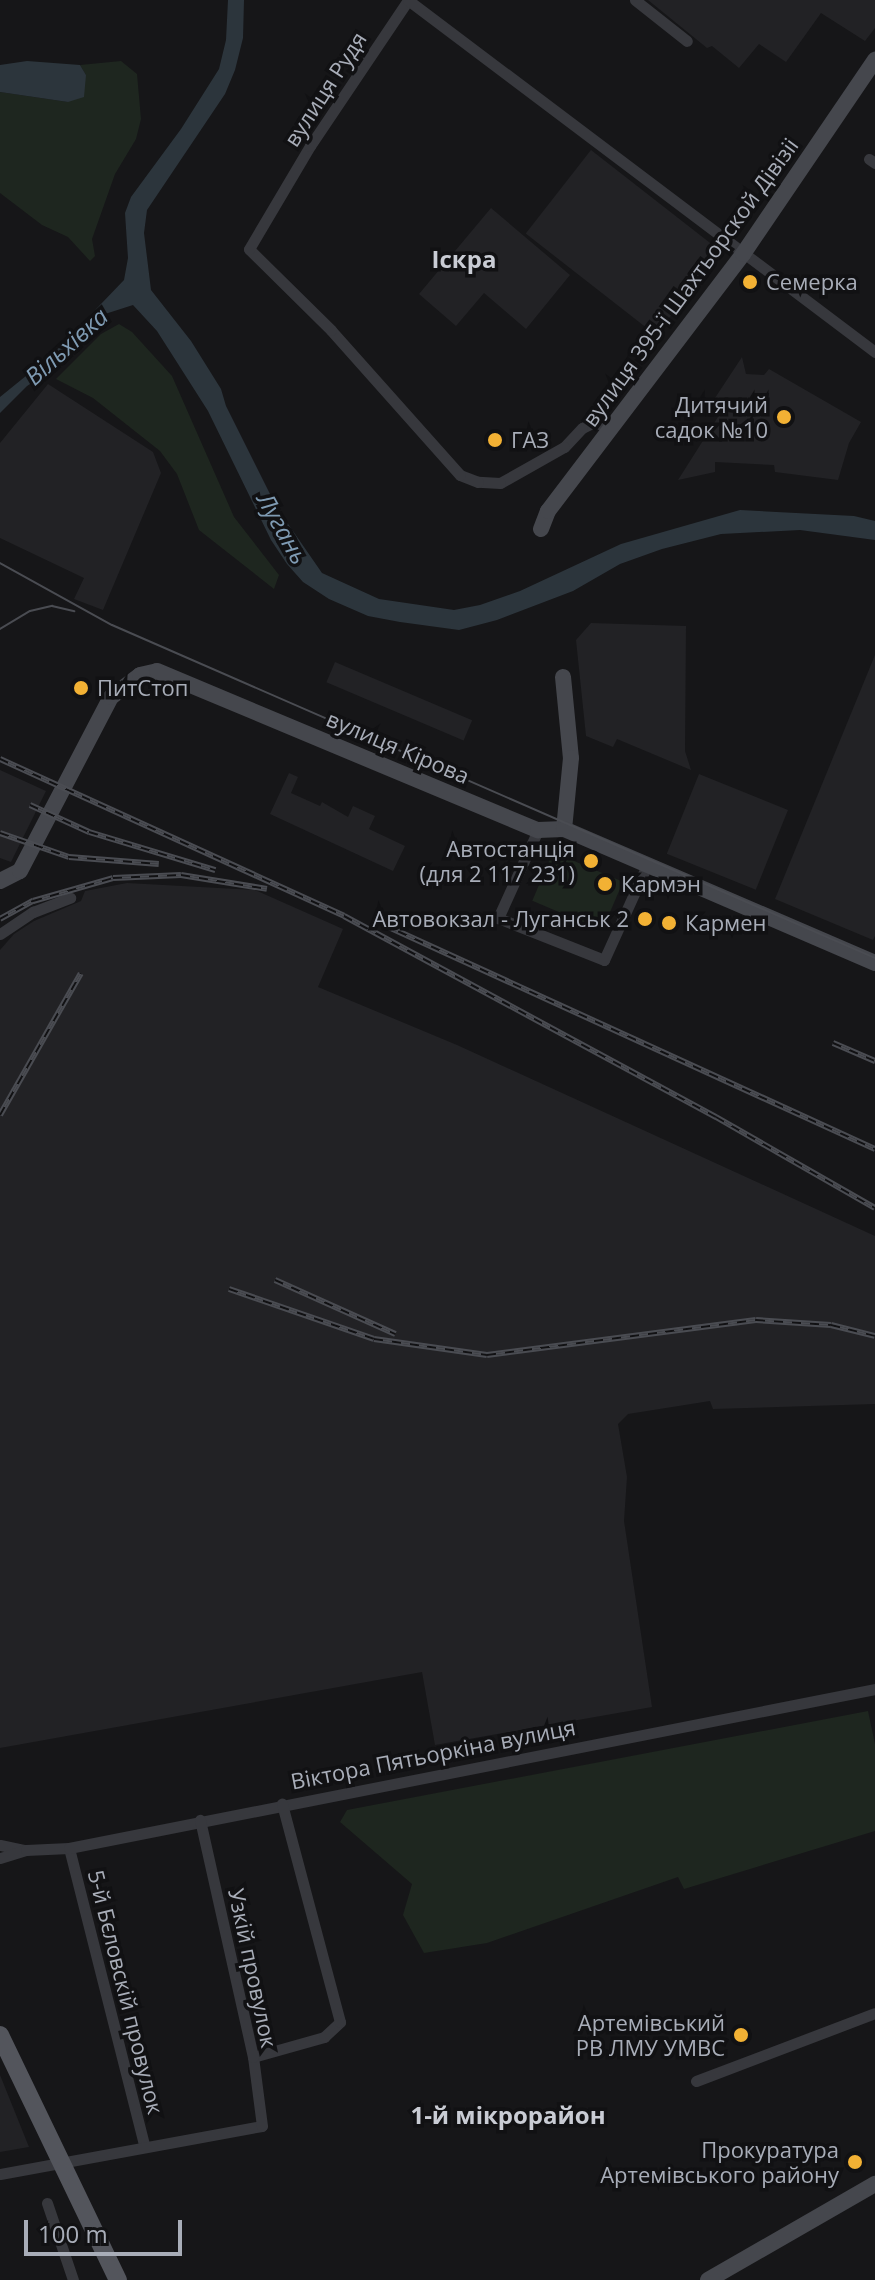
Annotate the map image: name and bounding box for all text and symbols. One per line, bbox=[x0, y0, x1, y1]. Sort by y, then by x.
street label: вулиця Рудя bbox=[278, 27, 372, 151]
street label: вулиця 395-ї Шахтьорской Дівізіі bbox=[577, 133, 803, 431]
district label: Іскра bbox=[432, 245, 496, 273]
place label: Семерка bbox=[766, 269, 858, 295]
marker: Семерка bbox=[741, 273, 759, 291]
water label: Вільхівка bbox=[19, 301, 113, 391]
place label: Дитячий садок №10 bbox=[655, 391, 768, 442]
marker: Дитячий садок №10 bbox=[775, 408, 793, 426]
place label: ГАЗ bbox=[511, 427, 549, 453]
marker: ГАЗ bbox=[486, 431, 504, 449]
water label: Лугань bbox=[252, 487, 314, 569]
place label: ПитСтоп bbox=[97, 675, 188, 701]
marker: ПитСтоп bbox=[72, 679, 90, 697]
street label: вулиця Кірова bbox=[323, 705, 473, 789]
place label: Автостанція (для 2 117 231) bbox=[419, 835, 575, 886]
marker: Автостанція (для 2 117 231) bbox=[582, 852, 600, 870]
place label: Кармэн bbox=[621, 871, 701, 897]
marker: Кармэн bbox=[596, 875, 614, 893]
place label: Автовокзал - Луганськ 2 bbox=[372, 906, 629, 932]
marker: Автовокзал - Луганськ 2 bbox=[636, 910, 654, 928]
place label: Кармен bbox=[685, 910, 767, 936]
marker: Кармен bbox=[660, 914, 678, 932]
street label: Віктора Пятьоркіна вулиця bbox=[288, 1713, 578, 1795]
street label: 5-й Бєловскій провулок bbox=[83, 1867, 169, 2117]
street label: Узкій провулок bbox=[223, 1886, 283, 2050]
place label: Артемівський РВ ЛМУ УМВС bbox=[576, 2009, 725, 2060]
marker: Артемівський РВ ЛМУ УМВС bbox=[732, 2026, 750, 2044]
district label: 1-й мікрорайон bbox=[410, 2101, 606, 2129]
place label: Прокуратура Артемівського району bbox=[600, 2136, 839, 2188]
marker: Прокуратура Артемівського району bbox=[846, 2153, 864, 2171]
scale bar bbox=[28, 2204, 186, 2254]
text: 100 m bbox=[38, 2217, 108, 2250]

